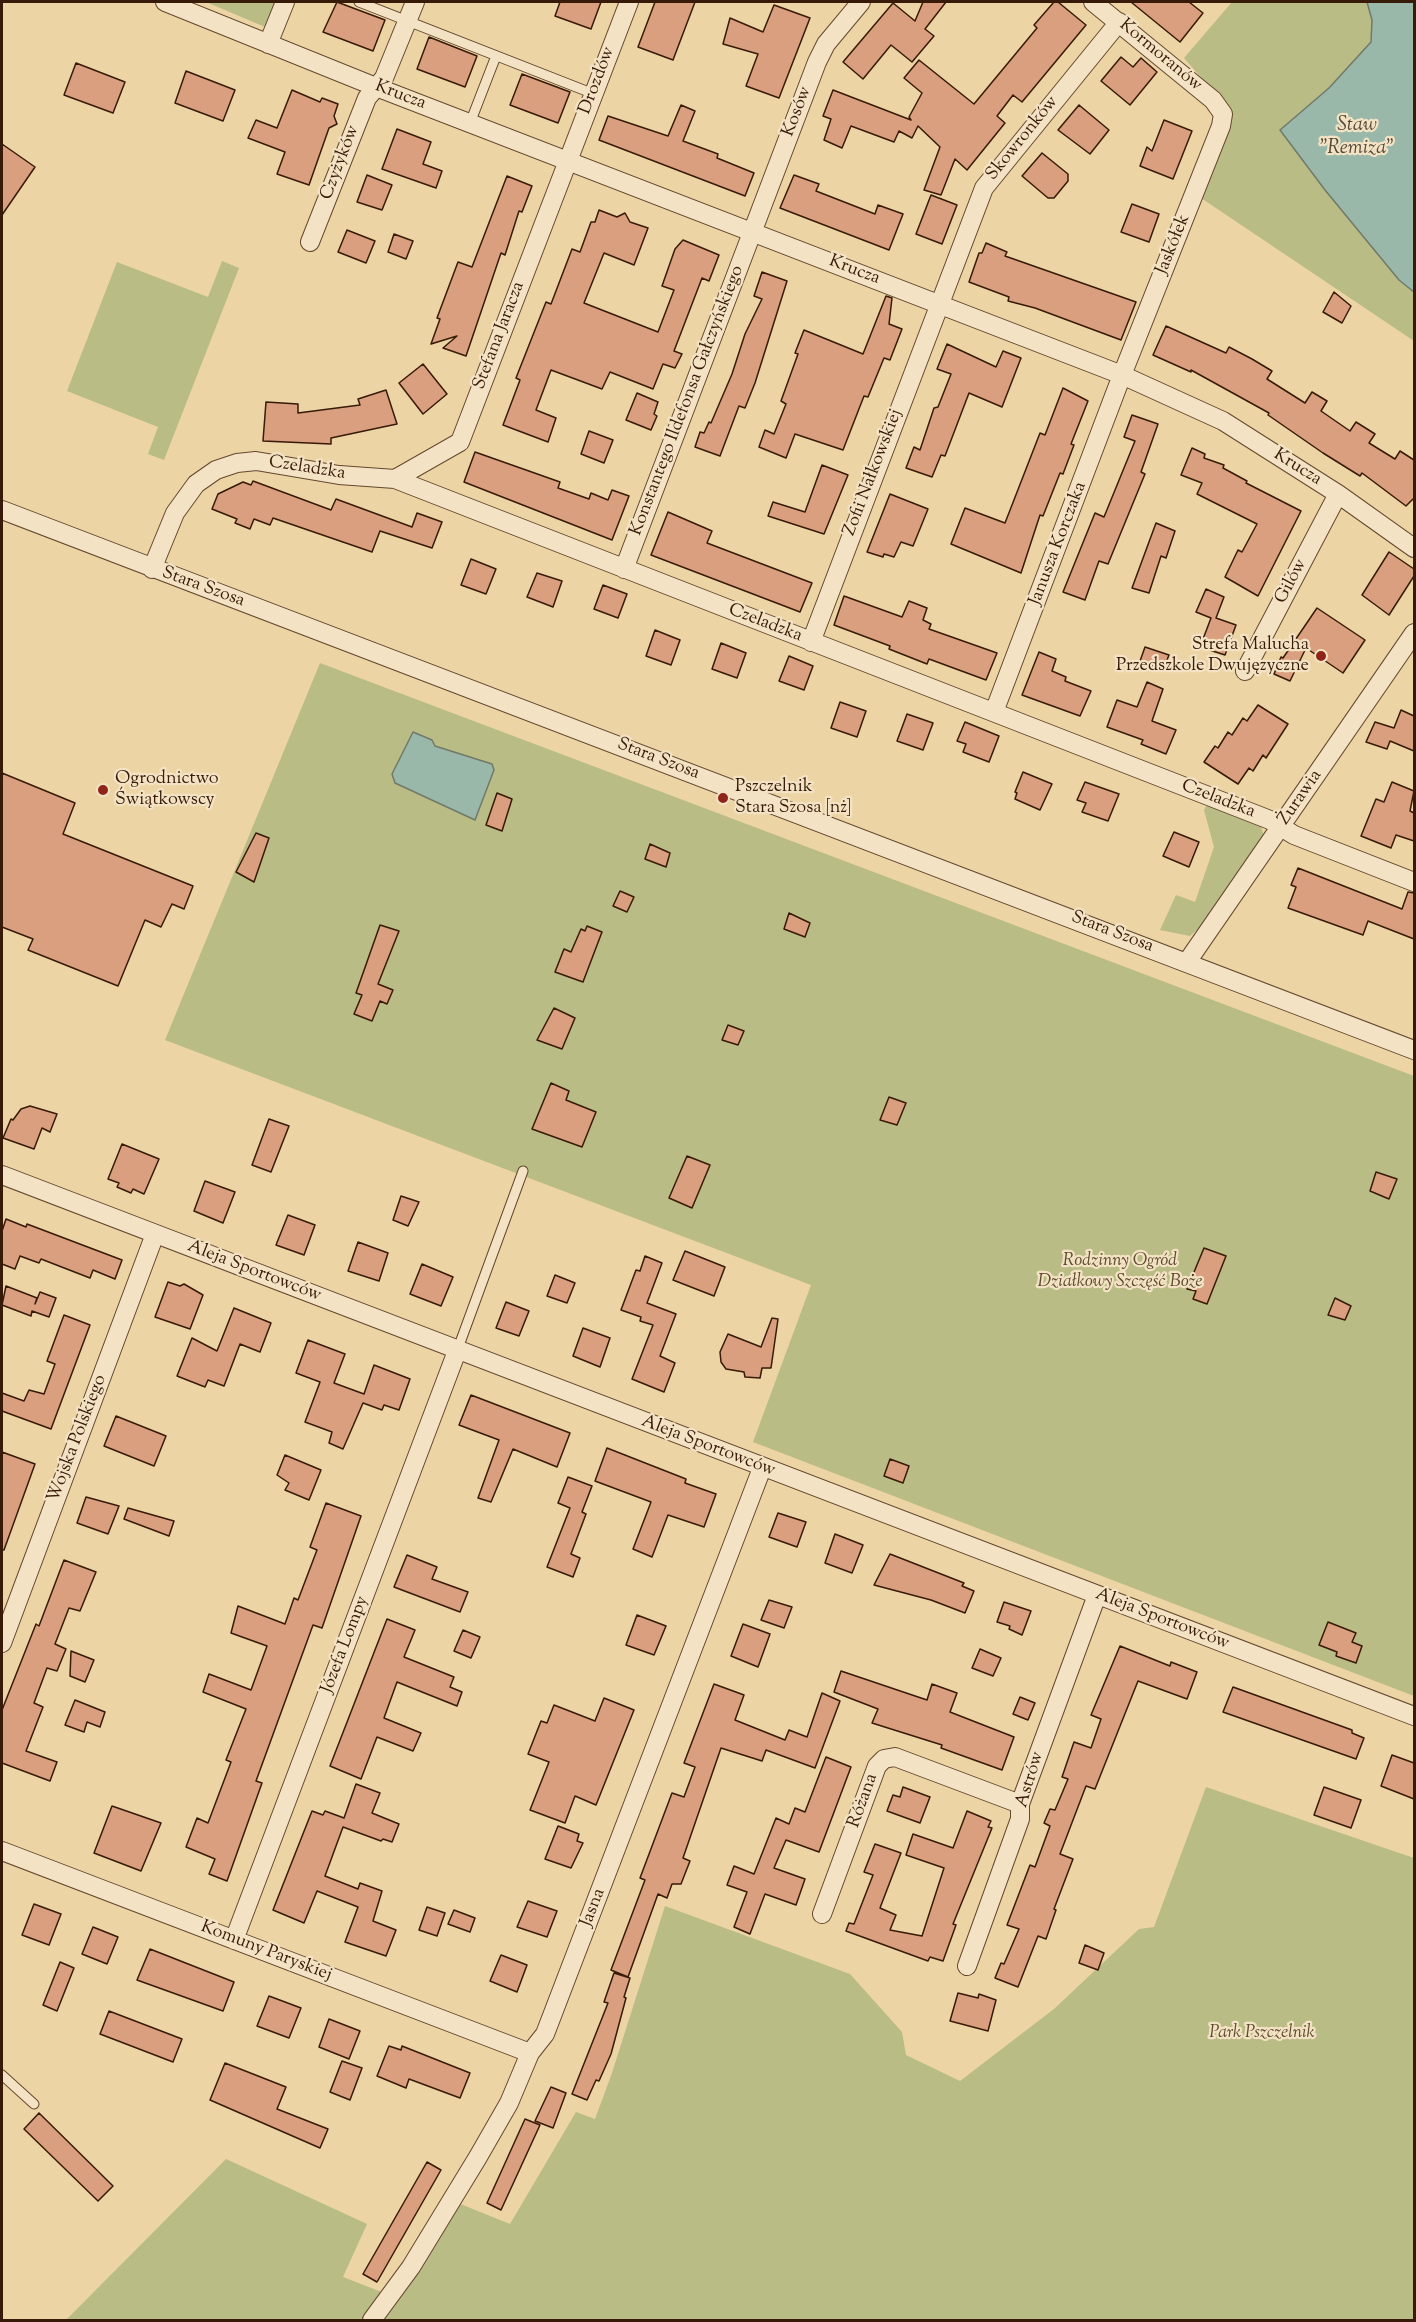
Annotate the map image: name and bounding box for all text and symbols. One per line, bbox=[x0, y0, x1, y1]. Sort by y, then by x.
street label: Kormoranów bbox=[1114, 15, 1206, 97]
street label: Drozdów bbox=[575, 44, 621, 118]
street label: Krucza bbox=[371, 76, 429, 116]
street label: Kosów bbox=[779, 84, 817, 140]
street label: Skowronków bbox=[982, 92, 1064, 186]
water label: Staw "Remiza" bbox=[1320, 115, 1394, 162]
street label: Czyżyków bbox=[317, 123, 365, 203]
street label: Jaskółek bbox=[1152, 212, 1196, 278]
street label: Krucza bbox=[825, 251, 883, 291]
street label: Konstantego Ildefonsa Gałczyńskiego bbox=[626, 263, 750, 539]
street label: Stefana Jaracza bbox=[470, 279, 530, 393]
street label: Zofii Nałkowskiej bbox=[840, 407, 908, 539]
street label: Krucza bbox=[1269, 445, 1325, 491]
street label: Czeladzka bbox=[267, 452, 347, 486]
street label: Janusza Korczaka bbox=[1026, 479, 1092, 609]
street label: Gilów bbox=[1271, 556, 1313, 608]
street label: Stara Szosa bbox=[159, 563, 247, 613]
street label: Czeladzka bbox=[725, 600, 805, 648]
place label: Strefa Malucha Przedszkole Dwujęzyczne bbox=[1116, 635, 1309, 678]
marker: Strefa Malucha Przedszkole Dwujęzyczne bbox=[1314, 649, 1328, 663]
street label: Stara Szosa bbox=[614, 734, 702, 786]
street label: Żurawia bbox=[1274, 766, 1328, 830]
place label: Ogrodnictwo Świątkowscy bbox=[115, 769, 219, 812]
street label: Czeladzka bbox=[1178, 776, 1258, 824]
place label: Pszczelnik Stara Szosa [nż] bbox=[735, 777, 851, 820]
marker: Ogrodnictwo Świątkowscy bbox=[96, 783, 110, 797]
marker: Pszczelnik Stara Szosa [nż] bbox=[716, 791, 730, 805]
street label: Stara Szosa bbox=[1068, 907, 1156, 959]
street label: Aleja Sportowców bbox=[184, 1237, 324, 1307]
park label: Rodzinny Ogród Działkowy Szczęść Boże bbox=[1037, 1251, 1203, 1294]
street label: Wojska Polskiego bbox=[44, 1372, 112, 1506]
street label: Aleja Sportowców bbox=[638, 1412, 778, 1482]
street label: Aleja Sportowców bbox=[1092, 1585, 1232, 1655]
street label: Józefa Lompy bbox=[318, 1593, 374, 1697]
street label: Astrów bbox=[1012, 1749, 1050, 1811]
street label: Różana bbox=[844, 1771, 884, 1831]
street label: Jasna bbox=[577, 1886, 611, 1930]
street label: Komuny Paryskiej bbox=[197, 1917, 335, 1987]
park label: Park Pszczelnik bbox=[1209, 2023, 1315, 2045]

